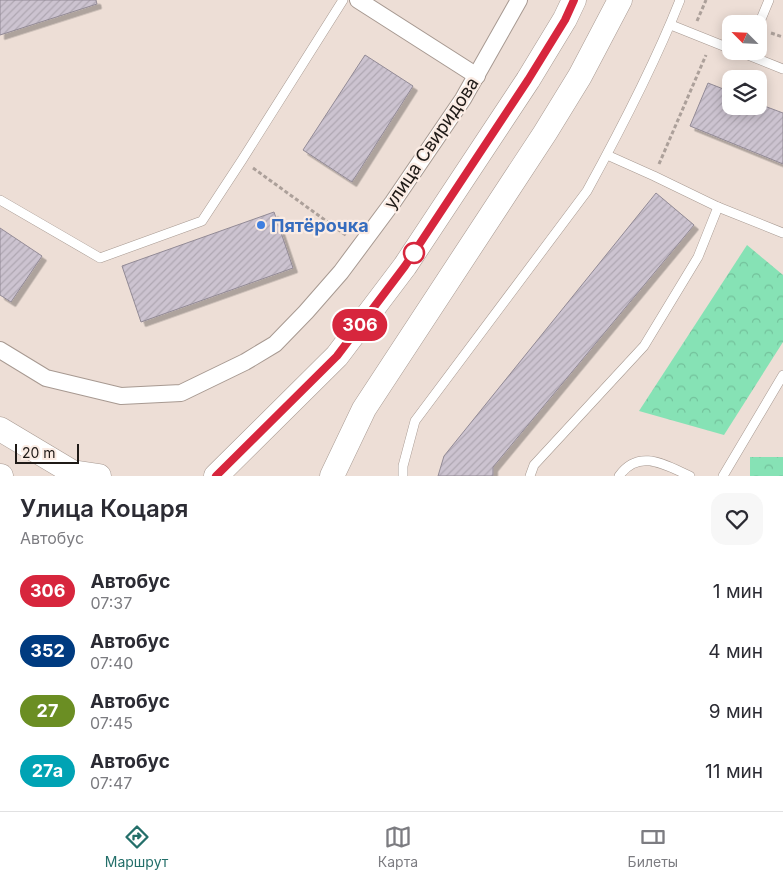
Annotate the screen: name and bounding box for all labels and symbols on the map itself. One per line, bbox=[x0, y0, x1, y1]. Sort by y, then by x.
north arrow bbox=[722, 15, 768, 60]
street label: улица Свиридова bbox=[379, 73, 483, 213]
place label: Пятёрочка bbox=[271, 215, 369, 236]
marker: Пятёрочка bbox=[255, 219, 267, 231]
unlabelled marker bbox=[403, 242, 425, 264]
line badge: 306 bbox=[331, 309, 389, 341]
scale bar bbox=[15, 441, 79, 464]

